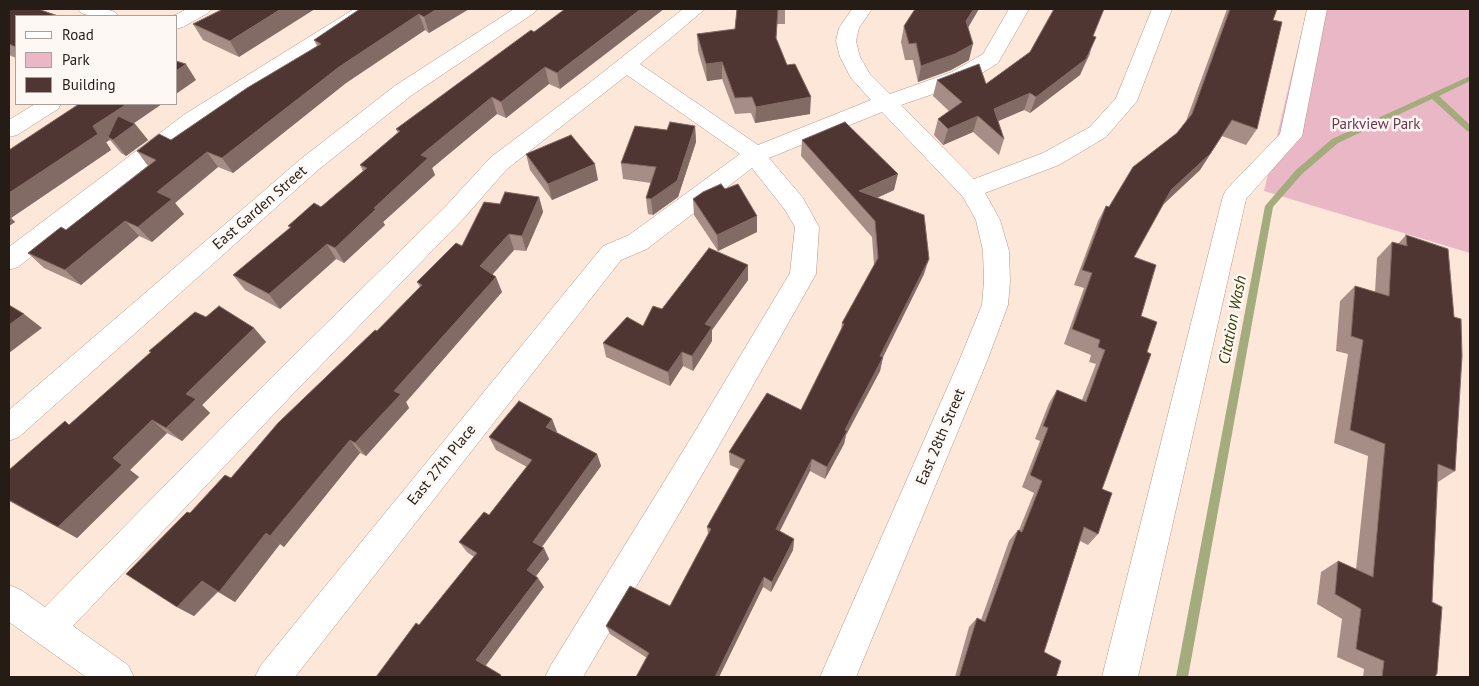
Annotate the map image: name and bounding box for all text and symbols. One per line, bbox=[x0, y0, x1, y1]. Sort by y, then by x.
legend bbox=[15, 15, 178, 105]
text: Road bbox=[62, 25, 94, 44]
text: Park bbox=[62, 50, 90, 69]
text: Building bbox=[62, 75, 116, 94]
park label: Parkview Park bbox=[1332, 116, 1420, 134]
street label: East Garden Street bbox=[209, 162, 311, 254]
water label: Citation Wash bbox=[1215, 274, 1251, 366]
street label: East 28th Street bbox=[913, 386, 969, 488]
street label: East 27th Place bbox=[404, 421, 480, 509]

